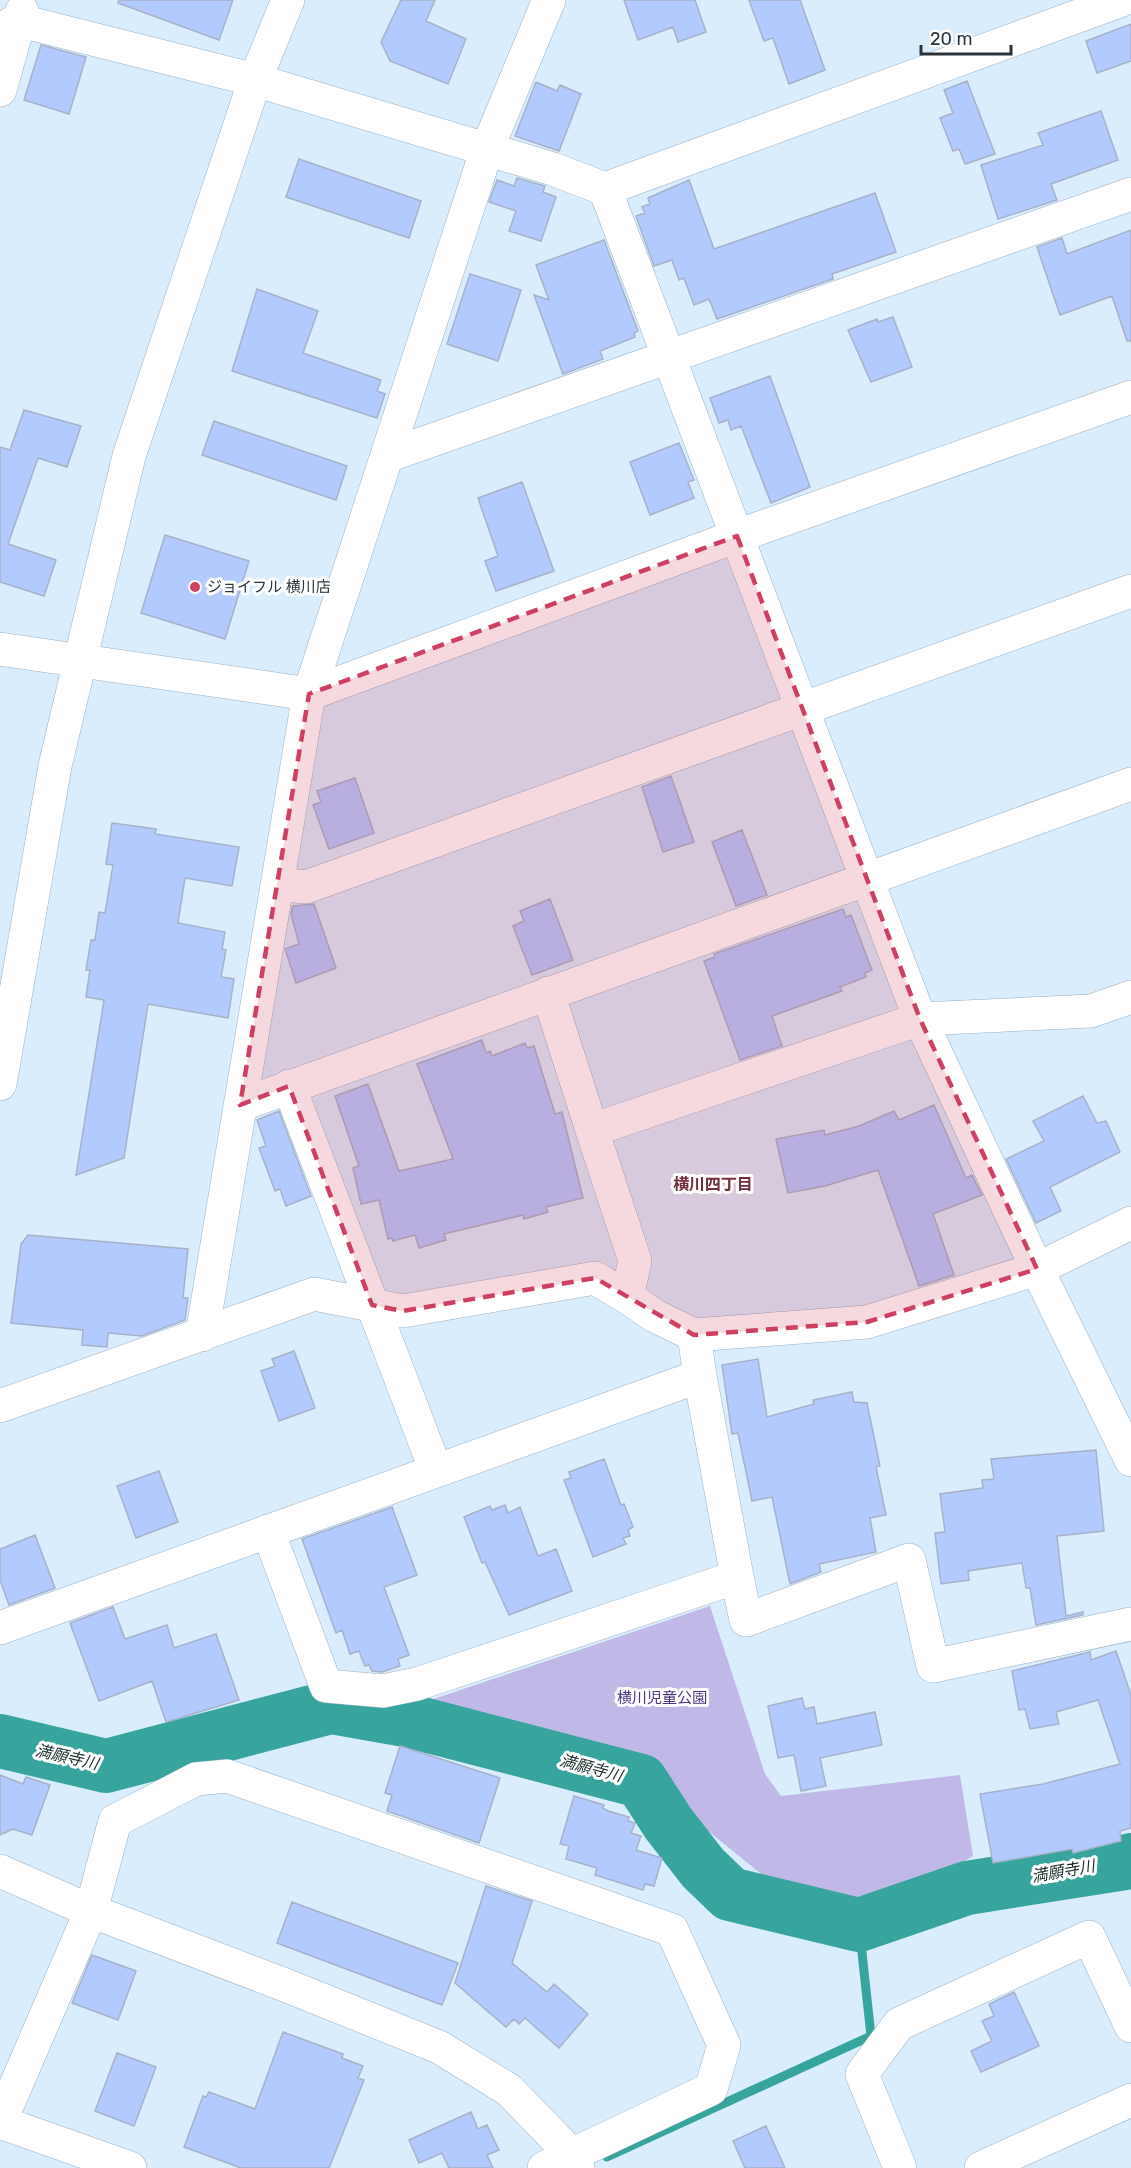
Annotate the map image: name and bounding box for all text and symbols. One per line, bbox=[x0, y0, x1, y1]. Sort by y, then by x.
scale bar bbox=[921, 18, 1011, 56]
text: 20 m bbox=[930, 28, 972, 50]
place label: ジョイフル 横川店 bbox=[207, 578, 331, 596]
marker: ジョイフル 横川店 bbox=[188, 580, 202, 594]
district label: 横川四丁目 bbox=[673, 1175, 753, 1194]
park label: 横川児童公園 bbox=[617, 1689, 707, 1707]
water label: 満願寺川 bbox=[34, 1741, 102, 1774]
water label: 満願寺川 bbox=[558, 1751, 626, 1786]
water label: 満願寺川 bbox=[1030, 1856, 1098, 1886]

